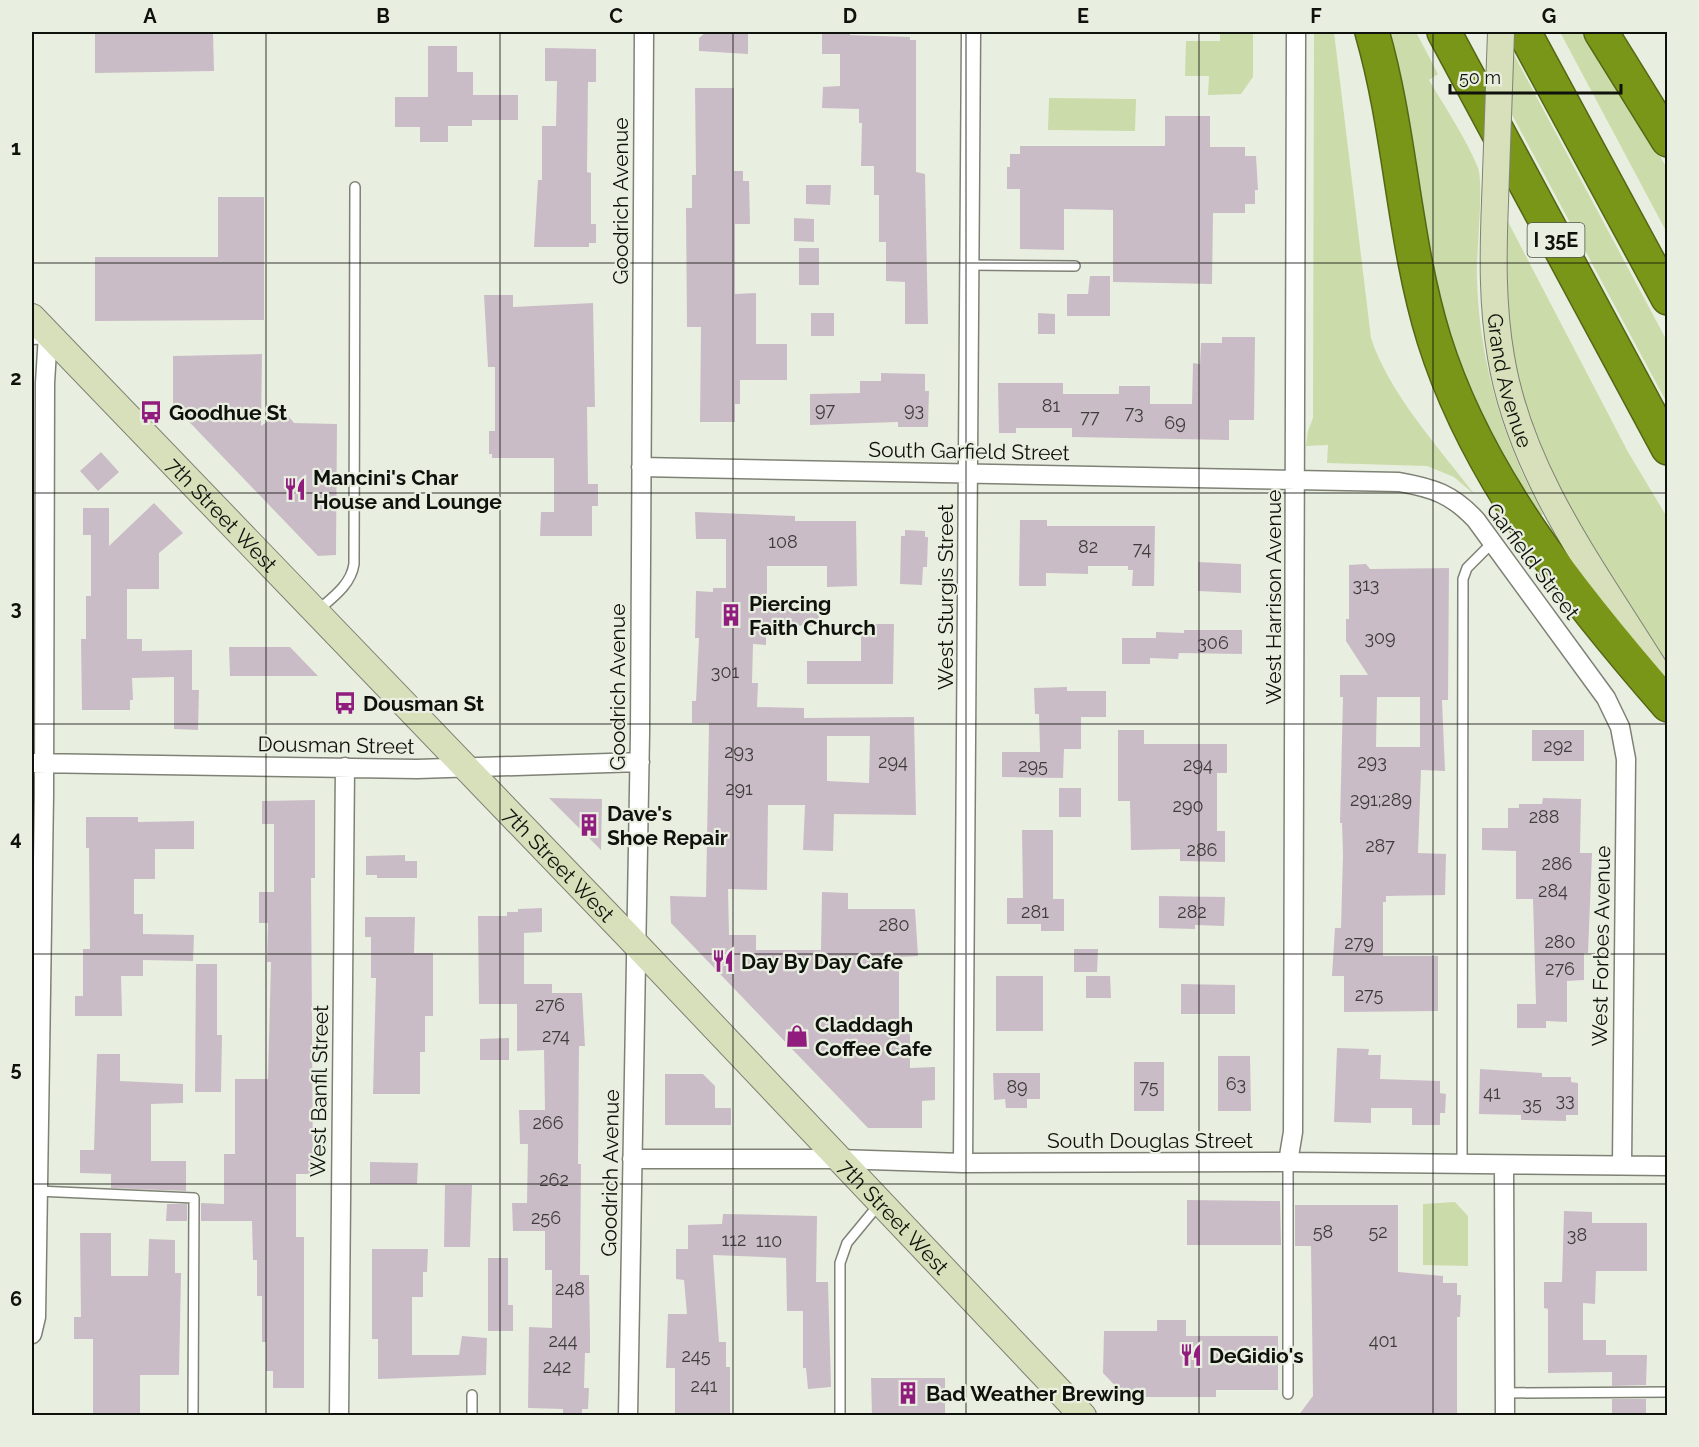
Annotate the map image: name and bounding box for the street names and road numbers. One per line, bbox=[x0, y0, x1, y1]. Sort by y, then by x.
street label: Goodrich Avenue bbox=[608, 117, 633, 285]
road number: I 35E bbox=[1528, 223, 1584, 257]
street label: Grand Avenue bbox=[1483, 312, 1538, 451]
street label: South Garfield Street bbox=[868, 437, 1070, 465]
street label: 7th Street West bbox=[161, 452, 283, 577]
street label: West Harrison Avenue bbox=[1261, 490, 1286, 704]
street label: Garfield Street bbox=[1481, 498, 1585, 624]
street label: West Sturgis Street bbox=[933, 504, 958, 690]
street label: Goodrich Avenue bbox=[605, 603, 630, 771]
street label: Dousman Street bbox=[257, 731, 415, 759]
street label: 7th Street West bbox=[498, 802, 620, 927]
street label: West Forbes Avenue bbox=[1587, 845, 1615, 1047]
street label: West Banfil Street bbox=[305, 1005, 333, 1177]
street label: Goodrich Avenue bbox=[596, 1089, 624, 1257]
street label: South Douglas Street bbox=[1047, 1128, 1253, 1153]
street label: 7th Street West bbox=[834, 1154, 954, 1279]

